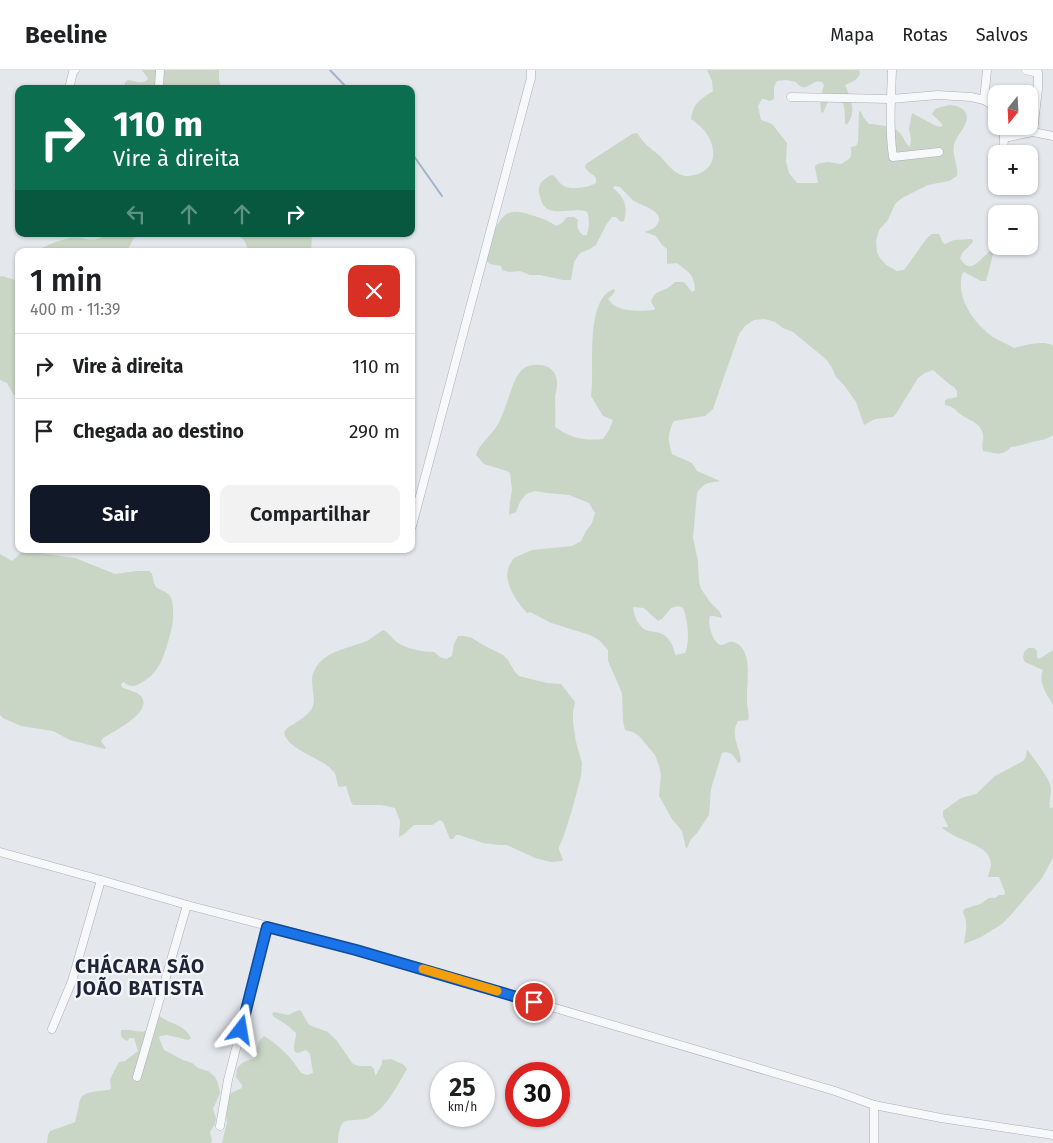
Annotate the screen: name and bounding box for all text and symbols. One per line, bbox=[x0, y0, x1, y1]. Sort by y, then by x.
text: Beeline bbox=[25, 21, 107, 49]
text: Mapa bbox=[830, 24, 874, 46]
text: Rotas bbox=[902, 24, 948, 46]
text: Salvos bbox=[976, 24, 1028, 46]
north arrow bbox=[988, 85, 1038, 135]
map controls bbox=[988, 85, 1038, 255]
text: 110 m bbox=[113, 103, 203, 145]
icon: right bbox=[30, 105, 95, 170]
text: Vire à direita bbox=[113, 145, 240, 172]
button: + bbox=[988, 145, 1038, 195]
icon: left bbox=[122, 200, 150, 228]
icon: ahead bbox=[175, 200, 203, 228]
icon: ahead bbox=[228, 200, 256, 228]
icon: right bbox=[281, 200, 309, 228]
button: − bbox=[988, 205, 1038, 255]
text: 1 min bbox=[30, 263, 102, 299]
button: close bbox=[348, 265, 400, 317]
text: 400 m · 11:39 bbox=[30, 300, 120, 319]
icon: right bbox=[30, 352, 58, 380]
text: Vire à direita bbox=[73, 355, 183, 378]
text: 110 m bbox=[352, 355, 400, 378]
icon: arrive bbox=[30, 417, 58, 445]
text: Chegada ao destino bbox=[73, 420, 244, 443]
text: 290 m bbox=[349, 420, 400, 443]
button: Sair bbox=[30, 485, 210, 543]
button: Compartilhar bbox=[220, 485, 400, 543]
district label: CHÁCARA SÃO JOÃO BATISTA bbox=[75, 953, 205, 1000]
pin bbox=[513, 981, 555, 1023]
icon: arrive bbox=[520, 988, 548, 1016]
position arrow bbox=[214, 1003, 266, 1055]
speed limit sign: 30 bbox=[505, 1062, 570, 1127]
text: 25 bbox=[449, 1073, 476, 1103]
text: km/h bbox=[448, 1100, 477, 1114]

